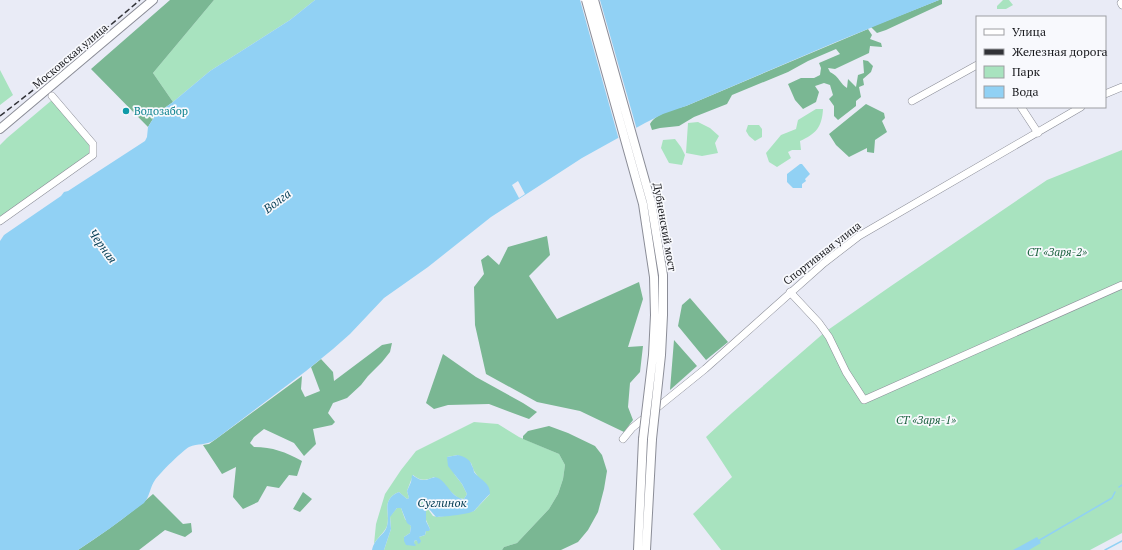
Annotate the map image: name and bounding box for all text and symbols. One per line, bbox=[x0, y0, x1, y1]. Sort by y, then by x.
legend bbox=[976, 16, 1106, 108]
street label: Московская улица bbox=[30, 20, 111, 92]
text: Улица bbox=[1012, 24, 1046, 39]
text: Железная дорога bbox=[1012, 44, 1108, 59]
text: Парк bbox=[1012, 64, 1040, 79]
text: Вода bbox=[1012, 84, 1039, 99]
place label: Водозабор bbox=[134, 104, 188, 118]
marker: Водозабор bbox=[121, 106, 131, 116]
street label: Дубненский мост bbox=[650, 182, 680, 273]
water label: Волга bbox=[260, 186, 294, 217]
street label: Спортивная улица bbox=[780, 218, 864, 288]
water label: Черная bbox=[86, 226, 120, 266]
park label: СТ «Заря-2» bbox=[1027, 245, 1087, 259]
park label: СТ «Заря-1» bbox=[896, 413, 956, 427]
water label: Суглинок bbox=[417, 495, 467, 510]

